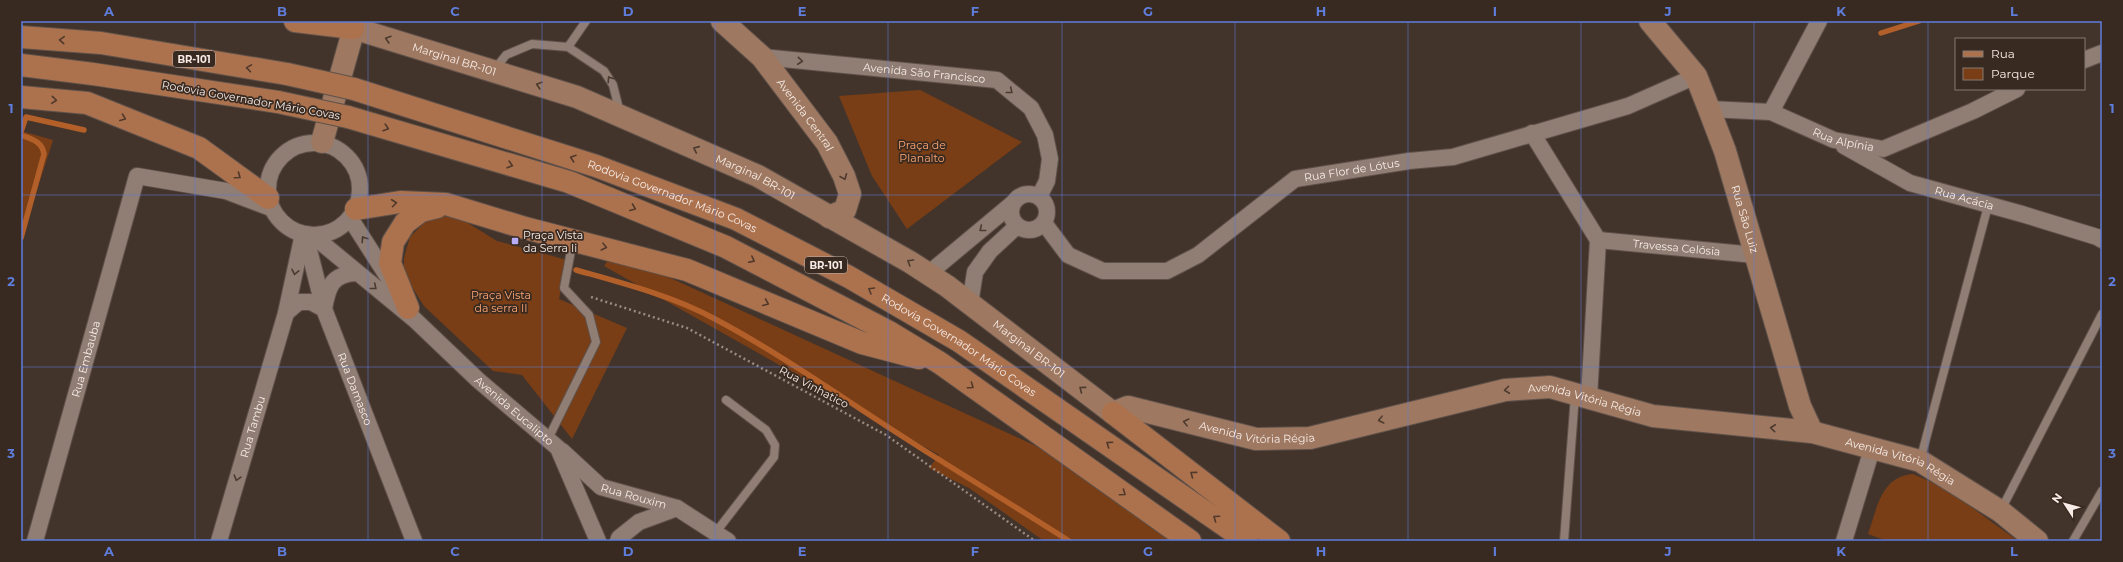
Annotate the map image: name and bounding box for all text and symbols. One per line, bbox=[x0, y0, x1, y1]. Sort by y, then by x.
text: A bbox=[103, 3, 115, 19]
text: B bbox=[277, 3, 287, 19]
text: C bbox=[450, 3, 460, 19]
text: D bbox=[623, 3, 634, 19]
text: E bbox=[798, 3, 807, 19]
text: F bbox=[971, 3, 979, 19]
text: G bbox=[1143, 3, 1153, 19]
text: H bbox=[1316, 3, 1326, 19]
text: I bbox=[1493, 3, 1497, 19]
text: J bbox=[1663, 3, 1672, 19]
text: K bbox=[1836, 3, 1846, 19]
text: L bbox=[2010, 3, 2018, 19]
one-way arrow bbox=[385, 35, 392, 44]
one-way arrow bbox=[59, 36, 65, 45]
legend bbox=[1955, 38, 2085, 90]
street label: Marginal BR-101 bbox=[411, 40, 498, 79]
text: Rua bbox=[1991, 46, 2015, 61]
road number: BR-101 bbox=[173, 51, 215, 67]
one-way arrow bbox=[797, 56, 803, 65]
street label: Avenida São Francisco bbox=[863, 60, 986, 86]
one-way arrow bbox=[246, 64, 252, 73]
text: Parque bbox=[1991, 66, 2035, 81]
one-way arrow bbox=[607, 76, 614, 83]
street label: Avenida Central bbox=[774, 76, 837, 153]
street label: Rodovia Governador Mário Covas bbox=[161, 77, 342, 123]
one-way arrow bbox=[536, 81, 543, 90]
one-way arrow bbox=[1005, 86, 1012, 93]
one-way arrow bbox=[51, 95, 57, 104]
text: 1 bbox=[8, 100, 14, 116]
text: 1 bbox=[2109, 100, 2115, 116]
one-way arrow bbox=[120, 113, 127, 121]
one-way arrow bbox=[382, 123, 389, 132]
street label: Rua Alpínia bbox=[1811, 124, 1875, 154]
park label: Praça de Planalto bbox=[898, 138, 946, 165]
one-way arrow bbox=[693, 146, 701, 154]
street label: Marginal BR-101 bbox=[714, 151, 798, 203]
one-way arrow bbox=[570, 154, 577, 163]
street label: Rua Flor de Lótus bbox=[1303, 156, 1401, 184]
street label: Rodovia Governador Mário Covas bbox=[586, 157, 760, 236]
one-way arrow bbox=[506, 160, 513, 169]
one-way arrow bbox=[234, 171, 241, 178]
one-way arrow bbox=[840, 174, 848, 181]
street label: Rua São Luiz bbox=[1728, 183, 1762, 255]
street label: Rua Acácia bbox=[1933, 183, 1995, 213]
one-way arrow bbox=[391, 199, 397, 208]
one-way arrow bbox=[629, 204, 636, 212]
one-way arrow bbox=[980, 224, 987, 231]
place label: Praça Vista da Serra Ii bbox=[523, 228, 583, 255]
one-way arrow bbox=[361, 236, 368, 243]
marker: Praça Vista da Serra Ii bbox=[510, 236, 520, 246]
street label: Travessa Celósia bbox=[1632, 236, 1721, 259]
one-way arrow bbox=[601, 243, 607, 251]
one-way arrow bbox=[748, 255, 755, 263]
road number: BR-101 bbox=[805, 257, 847, 273]
one-way arrow bbox=[907, 260, 914, 267]
one-way arrow bbox=[291, 269, 299, 275]
text: 2 bbox=[7, 273, 15, 289]
text: 2 bbox=[2108, 273, 2116, 289]
one-way arrow bbox=[370, 282, 377, 289]
one-way arrow bbox=[868, 287, 875, 294]
park label: Praça Vista da serra II bbox=[471, 288, 531, 315]
street label: Rodovia Governador Mário Covas bbox=[879, 290, 1040, 400]
one-way arrow bbox=[763, 298, 770, 306]
street label: Marginal BR-101 bbox=[990, 317, 1068, 381]
street label: Rua Embauba bbox=[68, 319, 103, 399]
street label: Rua Damasco bbox=[335, 350, 375, 427]
street label: Rua Vinhatico bbox=[777, 363, 851, 411]
street label: Avenida Eucalipto bbox=[472, 373, 557, 448]
street label: Avenida Vitória Régia bbox=[1527, 380, 1643, 419]
one-way arrow bbox=[967, 381, 974, 388]
one-way arrow bbox=[1504, 385, 1511, 394]
one-way arrow bbox=[1079, 387, 1086, 394]
street label: Rua Tambu bbox=[237, 394, 268, 459]
one-way arrow bbox=[1378, 416, 1384, 424]
one-way arrow bbox=[1182, 418, 1189, 426]
street label: Avenida Vitória Régia bbox=[1198, 418, 1316, 446]
one-way arrow bbox=[1770, 424, 1776, 433]
street label: Avenida Vitória Régia bbox=[1844, 434, 1958, 488]
one-way arrow bbox=[1106, 441, 1113, 449]
text: 3 bbox=[6, 445, 15, 461]
text: 3 bbox=[2107, 445, 2116, 461]
one-way arrow bbox=[1190, 472, 1197, 479]
one-way arrow bbox=[233, 474, 242, 481]
street label: Rua Rouxim bbox=[599, 480, 668, 512]
north arrow bbox=[2045, 484, 2085, 524]
one-way arrow bbox=[1119, 488, 1126, 496]
text: N bbox=[2049, 490, 2065, 506]
one-way arrow bbox=[1213, 516, 1220, 523]
text: A bbox=[103, 543, 115, 559]
text: B bbox=[277, 543, 287, 559]
text: C bbox=[450, 543, 460, 559]
text: D bbox=[623, 543, 634, 559]
text: E bbox=[798, 543, 807, 559]
text: F bbox=[971, 543, 979, 559]
text: G bbox=[1143, 543, 1153, 559]
text: H bbox=[1316, 543, 1326, 559]
text: I bbox=[1493, 543, 1497, 559]
text: J bbox=[1663, 543, 1672, 559]
text: K bbox=[1836, 543, 1846, 559]
text: L bbox=[2010, 543, 2018, 559]

